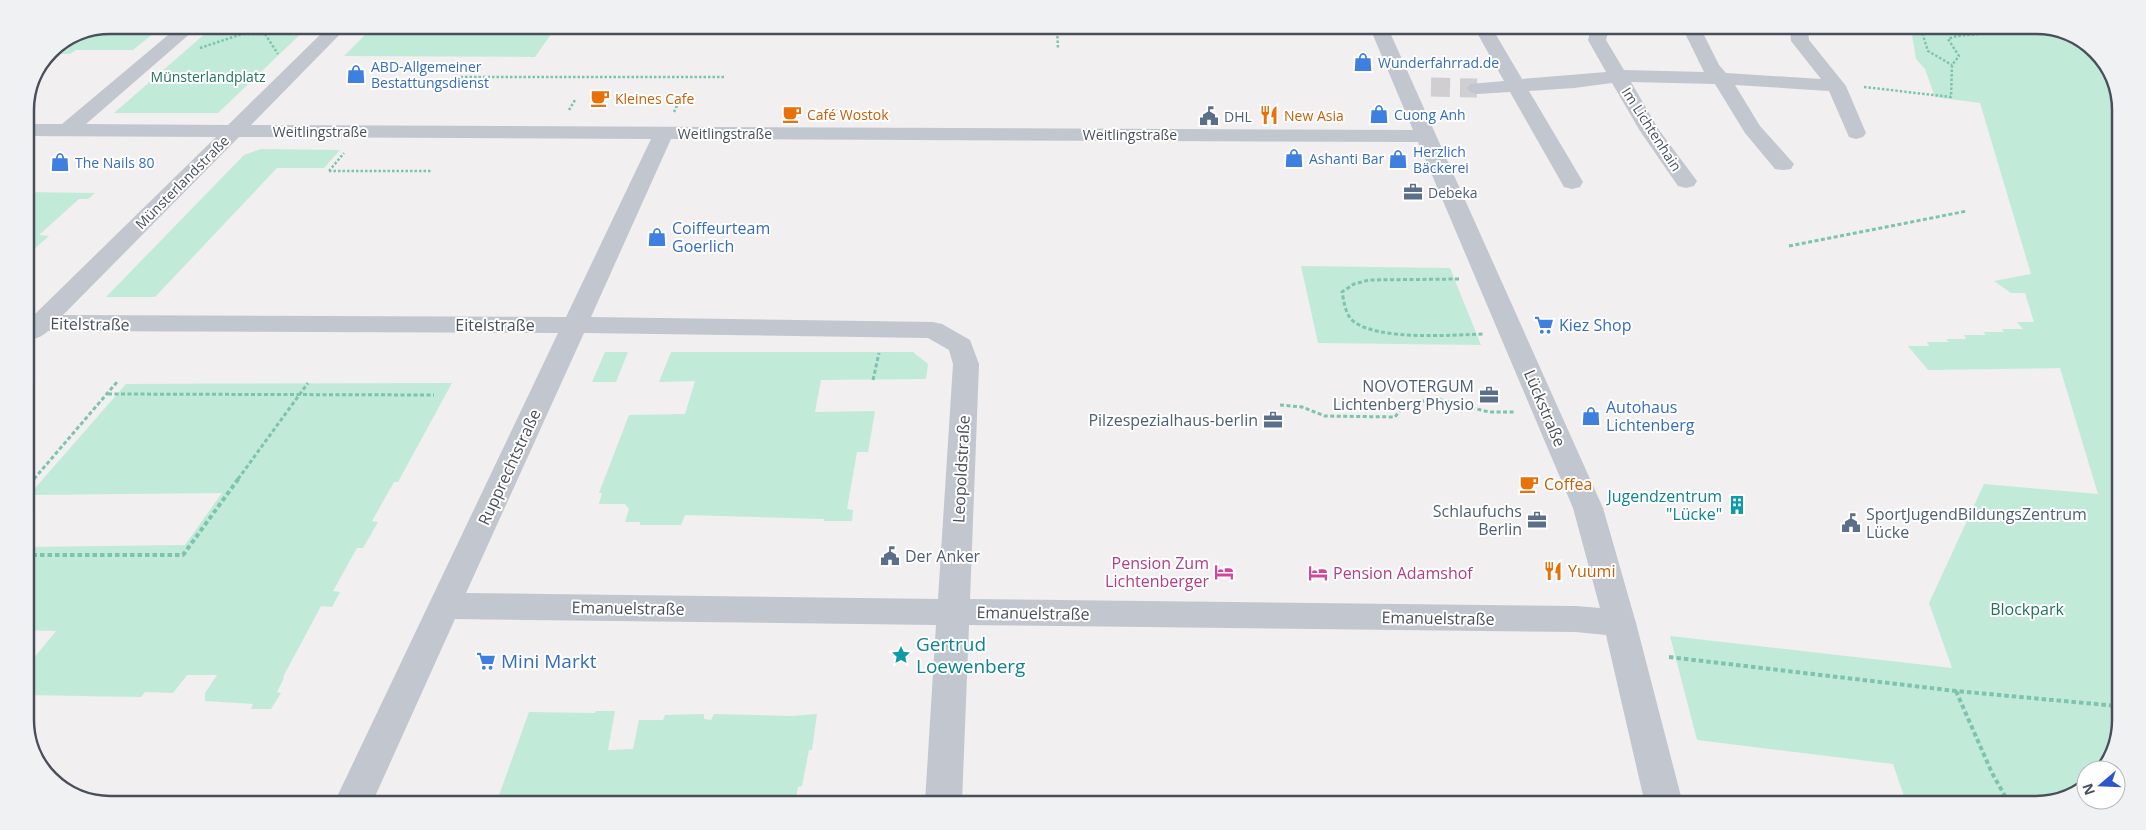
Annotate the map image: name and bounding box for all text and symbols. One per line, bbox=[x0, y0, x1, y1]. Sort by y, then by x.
shop icon: Wunderfahrrad.de bbox=[1352, 51, 1374, 73]
place label: Wunderfahrrad.de bbox=[1378, 53, 1499, 72]
place label: ABD-Allgemeiner Bestattungsdienst bbox=[371, 57, 489, 92]
shop icon: ABD-Allgemeiner Bestattungsdienst bbox=[345, 63, 367, 85]
park label: Münsterlandplatz bbox=[151, 67, 266, 86]
street label: Im Lichtenhain bbox=[1618, 83, 1686, 175]
cafe icon: Kleines Cafe bbox=[589, 87, 611, 109]
place label: Kleines Cafe bbox=[615, 89, 695, 108]
cafe icon: Café Wostok bbox=[781, 103, 803, 125]
shop icon: Cuong Anh bbox=[1368, 103, 1390, 125]
restaurant icon: New Asia bbox=[1258, 104, 1280, 126]
place label: Café Wostok bbox=[807, 105, 889, 124]
public building icon: DHL bbox=[1198, 105, 1220, 127]
place label: Cuong Anh bbox=[1394, 105, 1466, 124]
place label: New Asia bbox=[1284, 106, 1344, 125]
place label: DHL bbox=[1224, 107, 1252, 126]
street label: Weitlingstraße bbox=[273, 122, 367, 141]
street label: Weitlingstraße bbox=[678, 124, 772, 143]
street label: Weitlingstraße bbox=[1083, 125, 1177, 144]
street label: Münsterlandstraße bbox=[131, 131, 233, 233]
place label: Herzlich Bäckerei bbox=[1413, 142, 1469, 177]
shop icon: Ashanti Bar bbox=[1283, 147, 1305, 169]
shop icon: Herzlich Bäckerei bbox=[1387, 148, 1409, 170]
place label: Ashanti Bar bbox=[1309, 149, 1384, 168]
shop icon: The Nails 80 bbox=[49, 151, 71, 173]
place label: The Nails 80 bbox=[75, 153, 155, 172]
office icon: Debeka bbox=[1402, 181, 1424, 203]
place label: Debeka bbox=[1428, 183, 1478, 202]
place label: Coiffeurteam Goerlich bbox=[672, 217, 770, 257]
shop icon: Coiffeurteam Goerlich bbox=[646, 226, 668, 248]
street label: Eitelstraße bbox=[50, 312, 130, 336]
street label: Eitelstraße bbox=[455, 314, 535, 336]
supermarket icon: Kiez Shop bbox=[1533, 314, 1555, 336]
place label: Kiez Shop bbox=[1559, 314, 1631, 336]
street label: Lückstraße bbox=[1519, 366, 1571, 450]
place label: NOVOTERGUM Lichtenberg Physio bbox=[1333, 375, 1474, 415]
office icon: NOVOTERGUM Lichtenberg Physio bbox=[1478, 384, 1500, 406]
place label: Autohaus Lichtenberg bbox=[1606, 396, 1695, 436]
street label: Rupprechtstraße bbox=[472, 405, 546, 529]
shop icon: Autohaus Lichtenberg bbox=[1580, 405, 1602, 427]
place label: Pilzespezialhaus-berlin bbox=[1088, 409, 1258, 431]
office icon: Pilzespezialhaus-berlin bbox=[1262, 409, 1284, 431]
street label: Leopoldstraße bbox=[947, 415, 975, 523]
cafe icon: Coffea bbox=[1518, 473, 1540, 495]
place label: Coffea bbox=[1544, 473, 1592, 495]
place label: Jugendzentrum "Lücke" bbox=[1605, 485, 1722, 525]
building icon: Jugendzentrum "Lücke" bbox=[1726, 494, 1748, 516]
place label: Schlaufuchs Berlin bbox=[1433, 500, 1522, 540]
place label: SportJugendBildungsZentrum Lücke bbox=[1866, 503, 2087, 543]
office icon: Schlaufuchs Berlin bbox=[1526, 509, 1548, 531]
public building icon: SportJugendBildungsZentrum Lücke bbox=[1840, 512, 1862, 534]
public building icon: Der Anker bbox=[879, 545, 901, 567]
place label: Der Anker bbox=[905, 545, 981, 567]
place label: Pension Zum Lichtenberger bbox=[1105, 552, 1209, 592]
restaurant icon: Yuumi bbox=[1542, 560, 1564, 582]
place label: Yuumi bbox=[1568, 560, 1615, 582]
hotel icon: Pension Zum Lichtenberger bbox=[1213, 561, 1235, 583]
hotel icon: Pension Adamshof bbox=[1307, 562, 1329, 584]
place label: Pension Adamshof bbox=[1333, 562, 1474, 584]
street label: Emanuelstraße bbox=[571, 596, 685, 620]
park label: Blockpark bbox=[1990, 598, 2064, 620]
street label: Emanuelstraße bbox=[976, 601, 1090, 625]
street label: Emanuelstraße bbox=[1381, 606, 1495, 630]
place label: Gertrud Loewenberg bbox=[916, 631, 1025, 679]
place icon: Gertrud Loewenberg bbox=[890, 644, 912, 666]
place label: Mini Markt bbox=[501, 648, 597, 674]
supermarket icon: Mini Markt bbox=[475, 650, 497, 672]
north arrow bbox=[2076, 760, 2126, 810]
text: N bbox=[2077, 781, 2099, 798]

